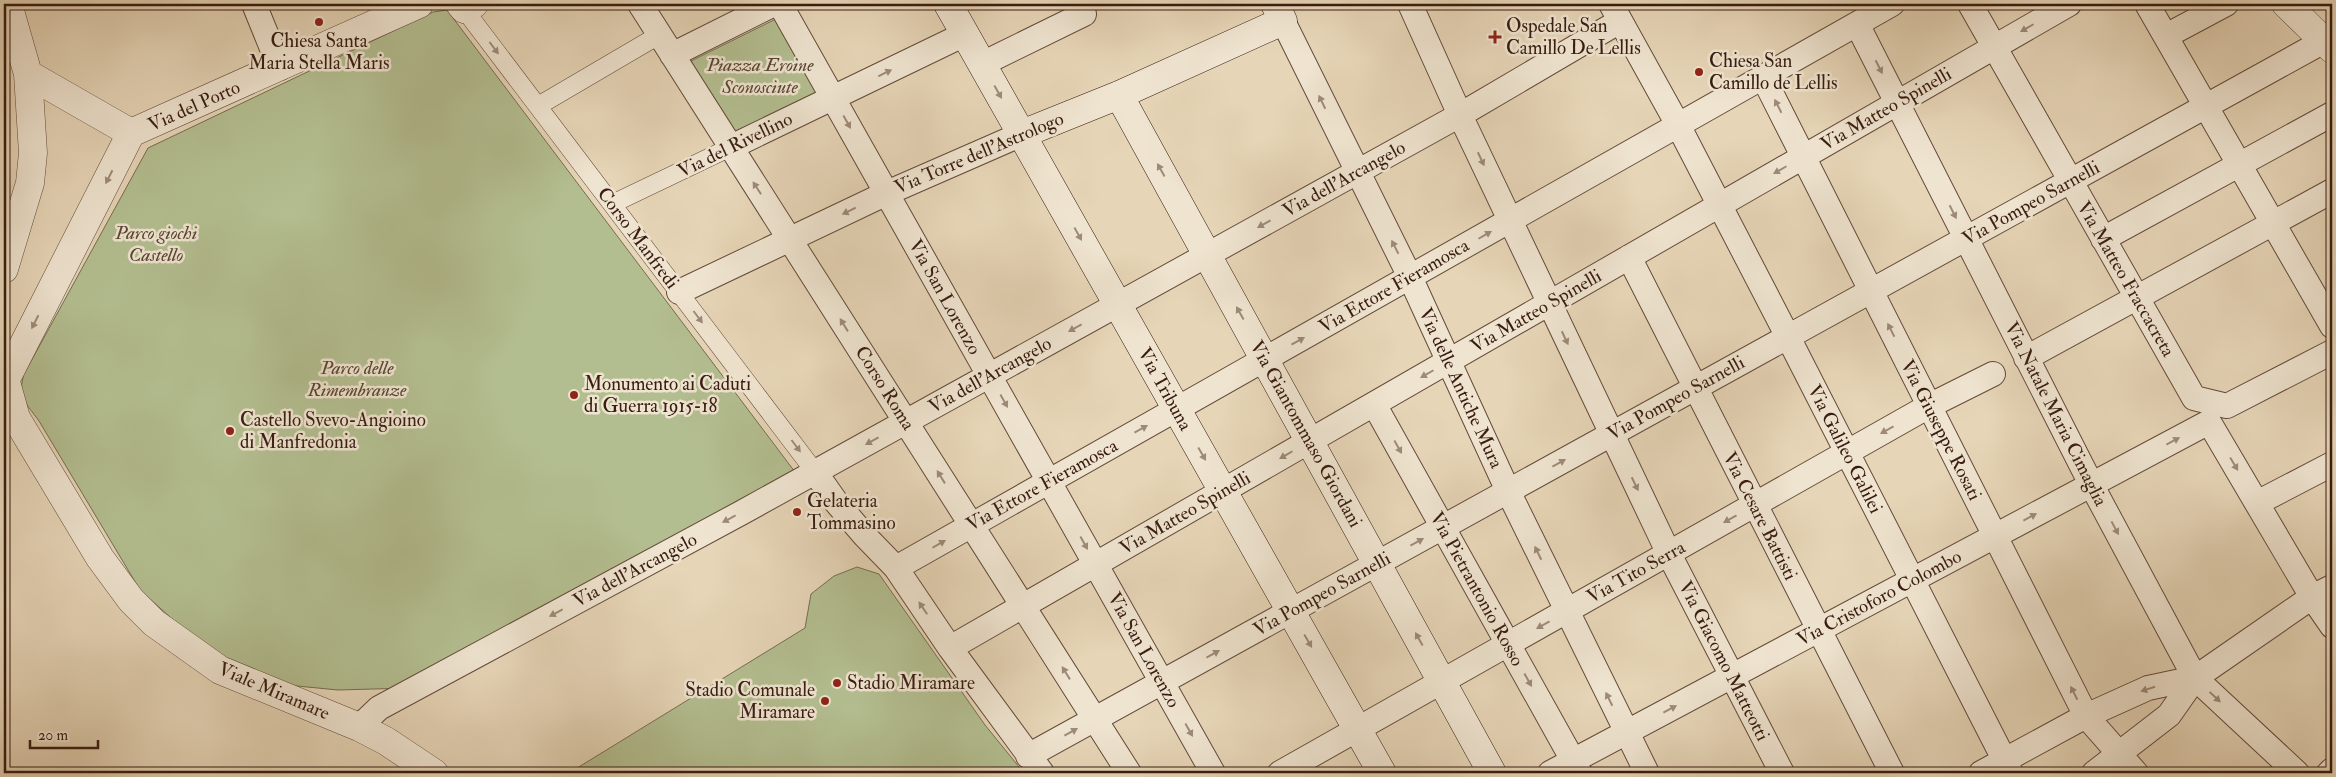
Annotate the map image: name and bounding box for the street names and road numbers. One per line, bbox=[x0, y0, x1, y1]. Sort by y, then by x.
street label: Via Matteo Spinelli bbox=[1816, 62, 1956, 157]
street label: Via del Porto bbox=[144, 75, 244, 137]
street label: Via Torre dell'Astrologo bbox=[891, 106, 1067, 200]
street label: Via del Rivellino bbox=[674, 107, 796, 183]
street label: Via dell'Arcangelo bbox=[1278, 135, 1410, 223]
street label: Via Pompeo Sarnelli bbox=[1958, 155, 2104, 252]
street label: Corso Manfredi bbox=[592, 182, 684, 294]
street label: Via Matteo Fraccacreta bbox=[2072, 197, 2180, 361]
street label: Via Ettore Fieramosca bbox=[1315, 233, 1474, 339]
street label: Via San Lorenzo bbox=[903, 235, 987, 359]
street label: Via Matteo Spinelli bbox=[1466, 264, 1606, 359]
street label: Via delle Antiche Mura bbox=[1413, 304, 1509, 472]
street label: Via Natale Maria Cimaglia bbox=[1999, 318, 2113, 510]
street label: Via dell'Arcangelo bbox=[924, 331, 1056, 419]
street label: Via Giantommaso Giordani bbox=[1245, 336, 1367, 532]
street label: Corso Roma bbox=[850, 341, 920, 435]
street label: Via Tribuna bbox=[1132, 343, 1198, 435]
street label: Via Pompeo Sarnelli bbox=[1603, 350, 1749, 447]
street label: Via Giuseppe Rosati bbox=[1894, 356, 1987, 505]
street label: Via Galileo Galilei bbox=[1802, 381, 1888, 517]
street label: Via Ettore Fieramosca bbox=[962, 433, 1122, 537]
street label: Via Cesare Battisti bbox=[1717, 448, 1803, 584]
street label: Via Matteo Spinelli bbox=[1115, 466, 1255, 561]
street label: Via Pietrantonio Rosso bbox=[1425, 508, 1529, 670]
street label: Via dell'Arcangelo bbox=[569, 527, 701, 613]
street label: Via Tito Serra bbox=[1583, 535, 1690, 609]
street label: Via Cristoforo Colombo bbox=[1792, 544, 1966, 652]
street label: Via Pompeo Sarnelli bbox=[1249, 546, 1395, 643]
street label: Via Giacomo Matteotti bbox=[1673, 577, 1775, 745]
street label: Via San Lorenzo bbox=[1102, 588, 1186, 712]
street label: Viale Miramare bbox=[215, 657, 333, 725]

